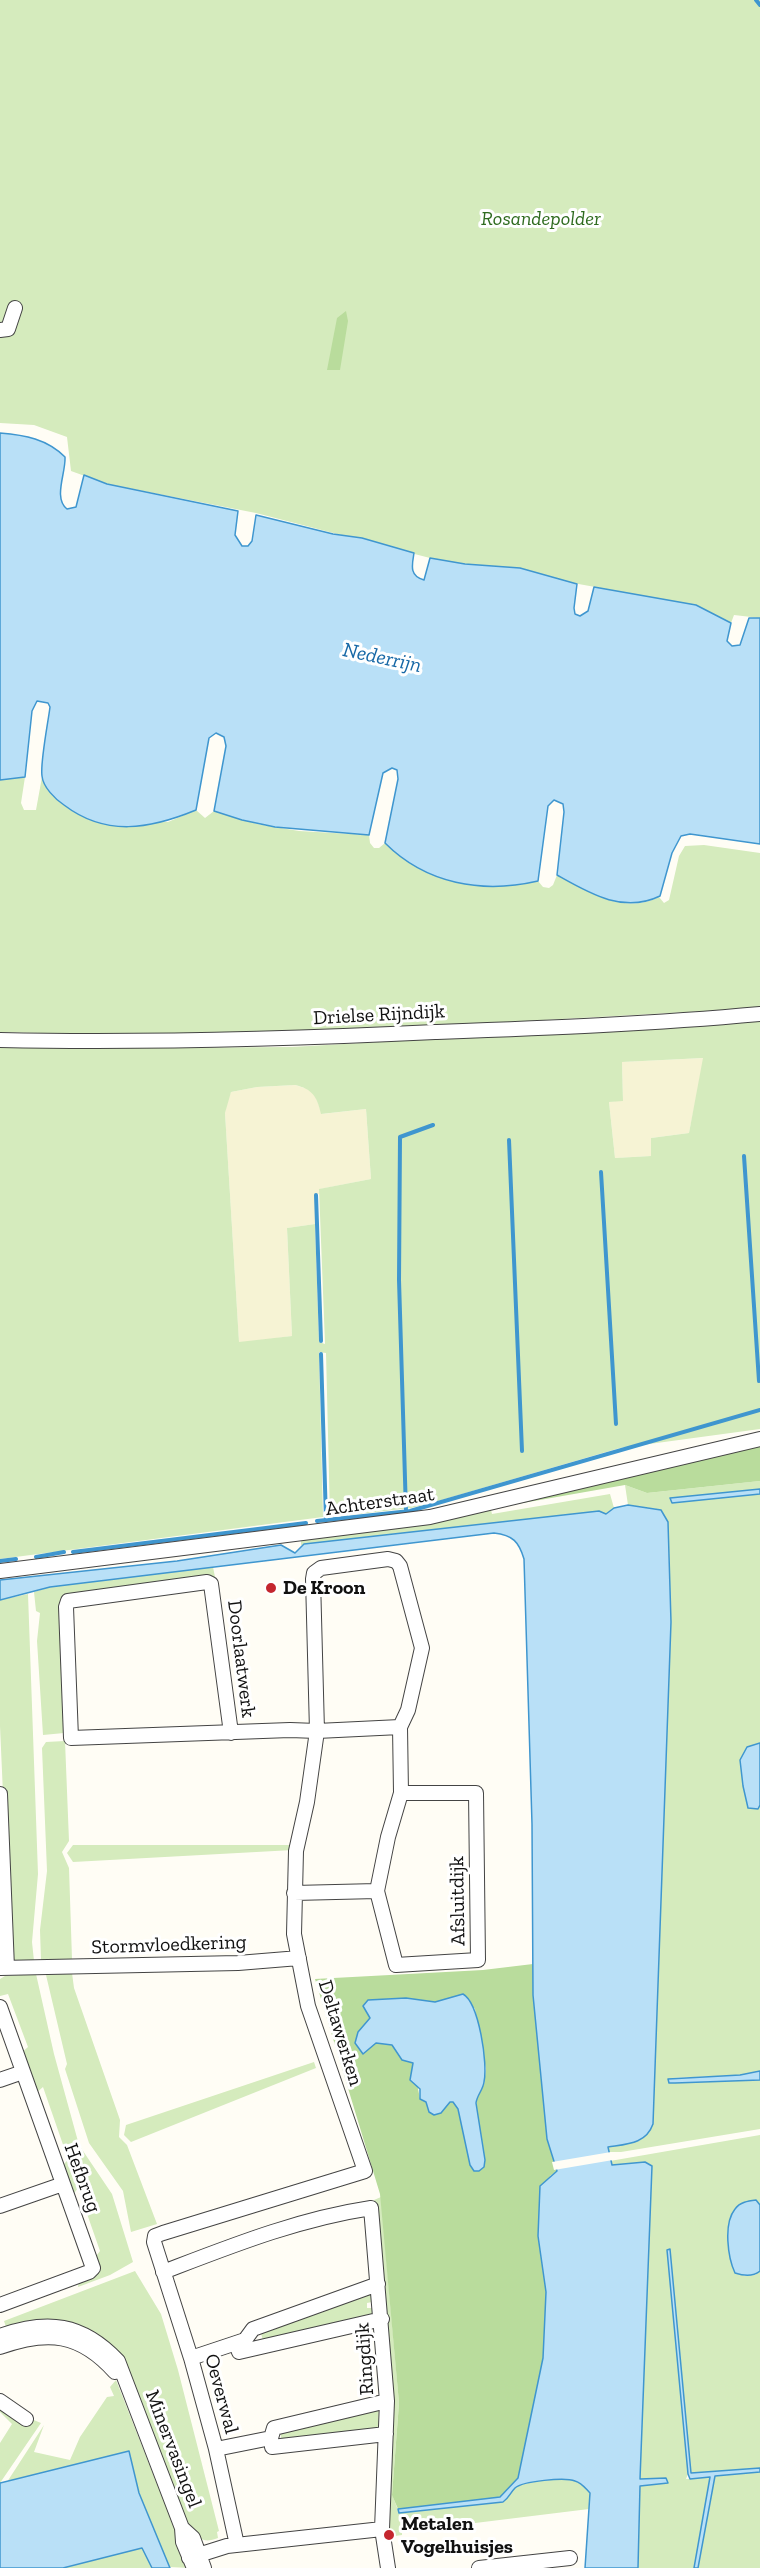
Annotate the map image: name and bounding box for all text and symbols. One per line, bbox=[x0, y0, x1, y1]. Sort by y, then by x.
park label: Rosandepolder bbox=[481, 207, 601, 231]
water label: Nederrijn bbox=[340, 637, 424, 679]
street label: Drielse Rijndijk bbox=[312, 1000, 446, 1030]
street label: Achterstraat bbox=[324, 1482, 436, 1522]
place label: De Kroon bbox=[283, 1576, 365, 1600]
marker: De Kroon bbox=[264, 1581, 278, 1595]
street label: Doorlaatwerk bbox=[222, 1599, 260, 1719]
street label: Afsluitdijk bbox=[445, 1856, 471, 1946]
street label: Stormvloedkering bbox=[91, 1930, 247, 1960]
street label: Deltawerken bbox=[313, 1977, 367, 2089]
street label: Hefbrug bbox=[58, 2140, 106, 2216]
street label: Ringdijk bbox=[351, 2322, 379, 2396]
street label: Oeverwal bbox=[199, 2352, 243, 2436]
street label: Minervasingel bbox=[140, 2387, 206, 2511]
place label: Metalen Vogelhuisjes bbox=[401, 2512, 513, 2559]
marker: Metalen Vogelhuisjes bbox=[382, 2528, 396, 2542]

